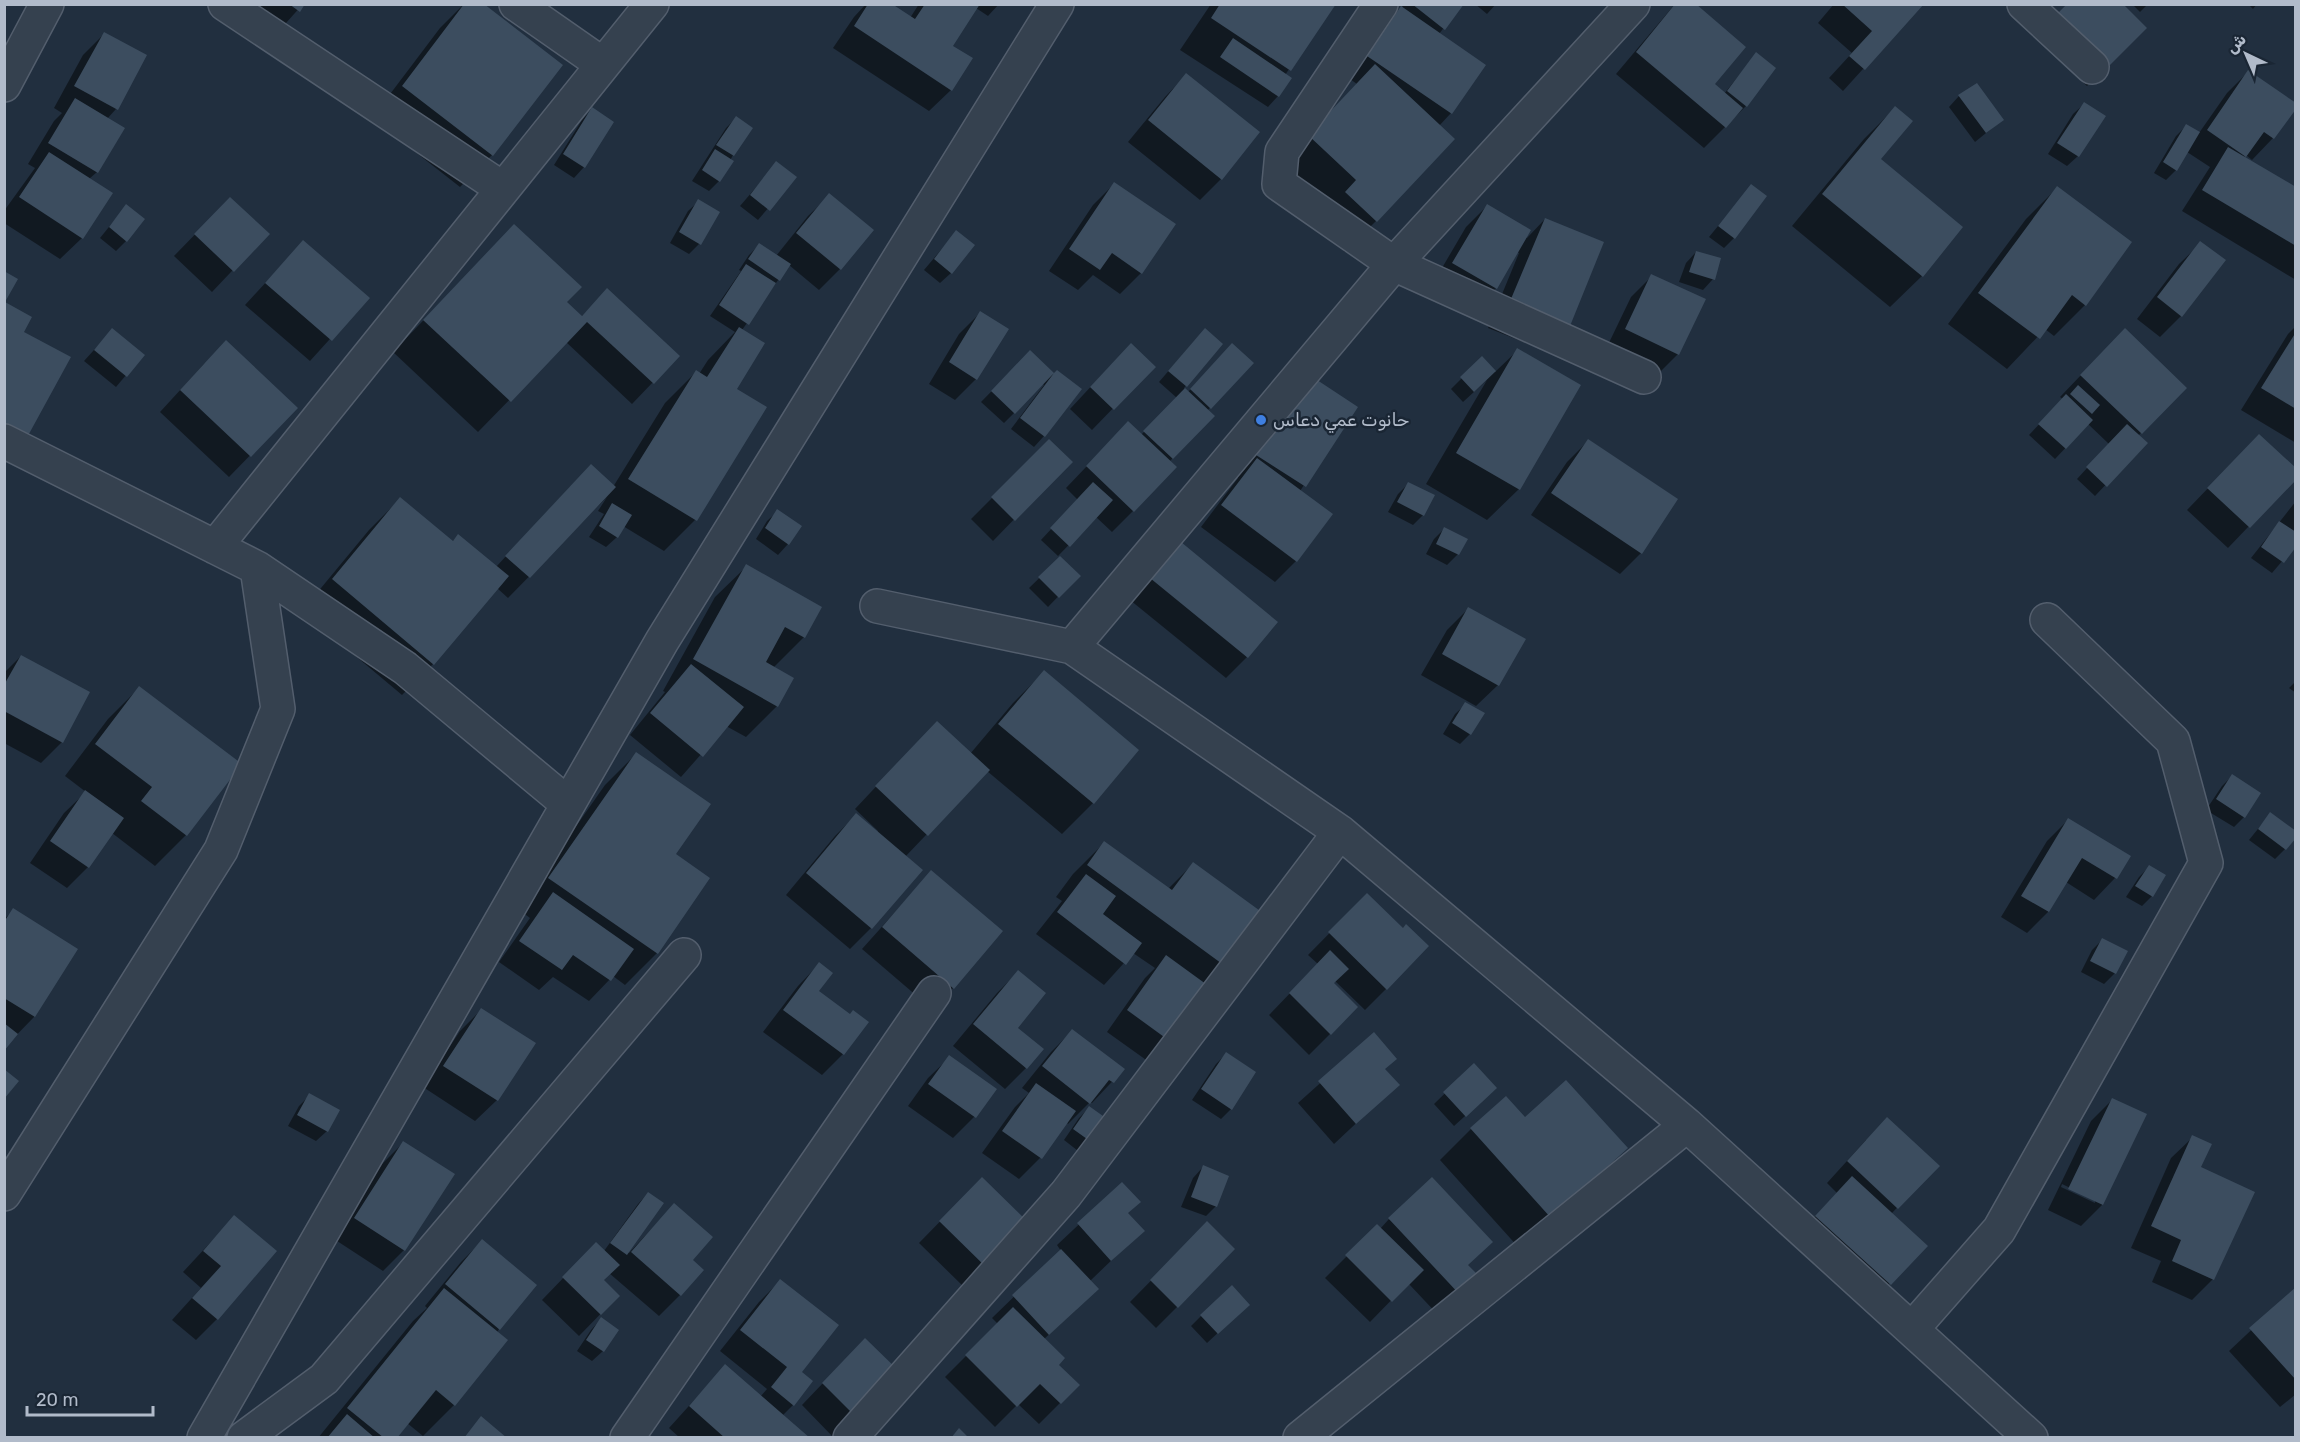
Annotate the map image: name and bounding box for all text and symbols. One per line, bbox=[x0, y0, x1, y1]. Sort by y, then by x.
north arrow bbox=[2216, 24, 2276, 84]
text: ش bbox=[2222, 30, 2250, 57]
place label: حانوت عمي دعاس bbox=[1273, 409, 1409, 433]
marker: حانوت عمي دعاس bbox=[1254, 413, 1268, 427]
scale bar bbox=[27, 1379, 153, 1417]
text: 20 m bbox=[36, 1389, 78, 1411]

